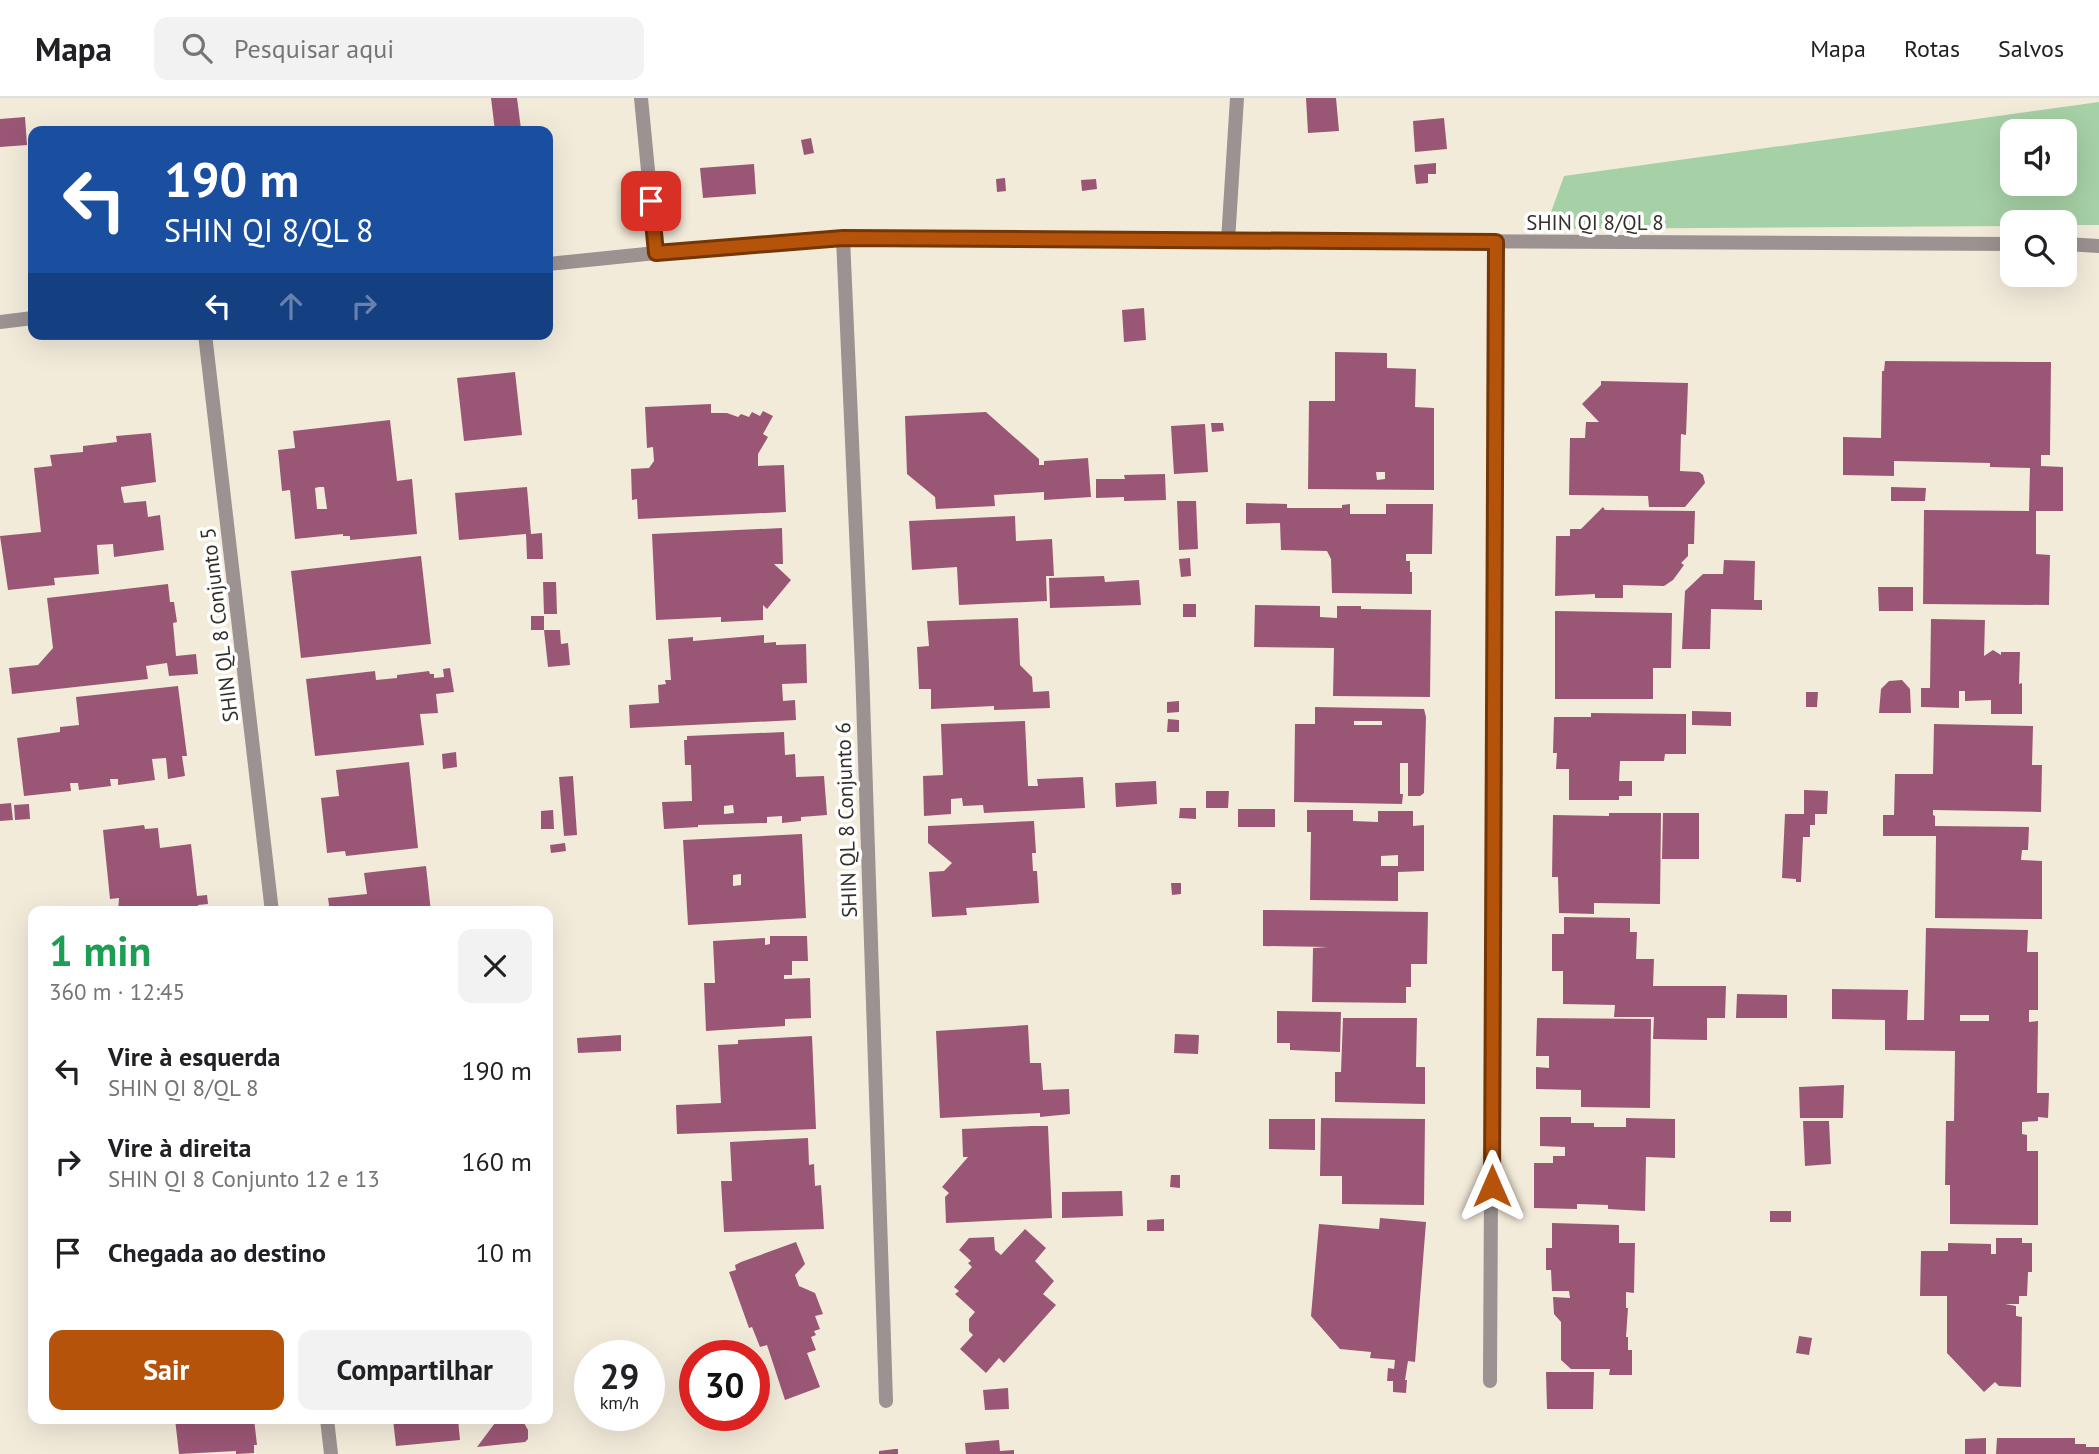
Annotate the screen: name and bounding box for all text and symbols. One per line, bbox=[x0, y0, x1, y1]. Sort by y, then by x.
search box bbox=[154, 17, 644, 80]
text: Mapa bbox=[35, 27, 112, 70]
icon: search bbox=[178, 29, 216, 67]
text: Pesquisar aqui bbox=[234, 32, 394, 65]
text: Mapa bbox=[1810, 33, 1866, 64]
text: Rotas bbox=[1904, 33, 1960, 64]
text: Salvos bbox=[1998, 33, 2064, 64]
map controls bbox=[2000, 119, 2077, 287]
button: sound bbox=[2000, 119, 2077, 196]
text: 190 m bbox=[164, 147, 299, 211]
icon: left bbox=[49, 154, 140, 245]
pin bbox=[621, 171, 681, 231]
icon: arrive bbox=[632, 182, 670, 220]
text: SHIN QI 8/QL 8 bbox=[164, 209, 373, 251]
street label: SHIN QI 8/QL 8 bbox=[1526, 209, 1664, 236]
button: search bbox=[2000, 210, 2077, 287]
icon: left bbox=[199, 287, 237, 325]
icon: ahead bbox=[272, 287, 310, 325]
icon: right bbox=[345, 287, 383, 325]
street label: SHIN QL 8 Conjunto 5 bbox=[194, 526, 244, 724]
street label: SHIN QL 8 Conjunto 6 bbox=[829, 722, 863, 918]
text: 1 min bbox=[49, 923, 151, 978]
button: close bbox=[458, 929, 532, 1003]
text: 360 m · 12:45 bbox=[49, 977, 185, 1006]
text: Vire à esquerda bbox=[108, 1040, 280, 1073]
icon: left bbox=[49, 1052, 87, 1090]
text: 190 m bbox=[461, 1054, 532, 1087]
text: SHIN QI 8/QL 8 bbox=[108, 1073, 259, 1102]
text: Vire à direita bbox=[108, 1131, 251, 1164]
icon: right bbox=[49, 1143, 87, 1181]
text: 160 m bbox=[461, 1145, 532, 1178]
position arrow bbox=[1455, 1149, 1529, 1223]
text: SHIN QI 8 Conjunto 12 e 13 bbox=[108, 1164, 380, 1193]
icon: arrive bbox=[49, 1234, 87, 1272]
text: Chegada ao destino bbox=[108, 1236, 326, 1269]
text: 10 m bbox=[476, 1236, 532, 1269]
button: Sair bbox=[49, 1330, 284, 1410]
button: Compartilhar bbox=[298, 1330, 532, 1410]
speed limit sign: 30 bbox=[679, 1340, 770, 1431]
text: 29 bbox=[600, 1353, 639, 1399]
text: km/h bbox=[600, 1391, 639, 1414]

